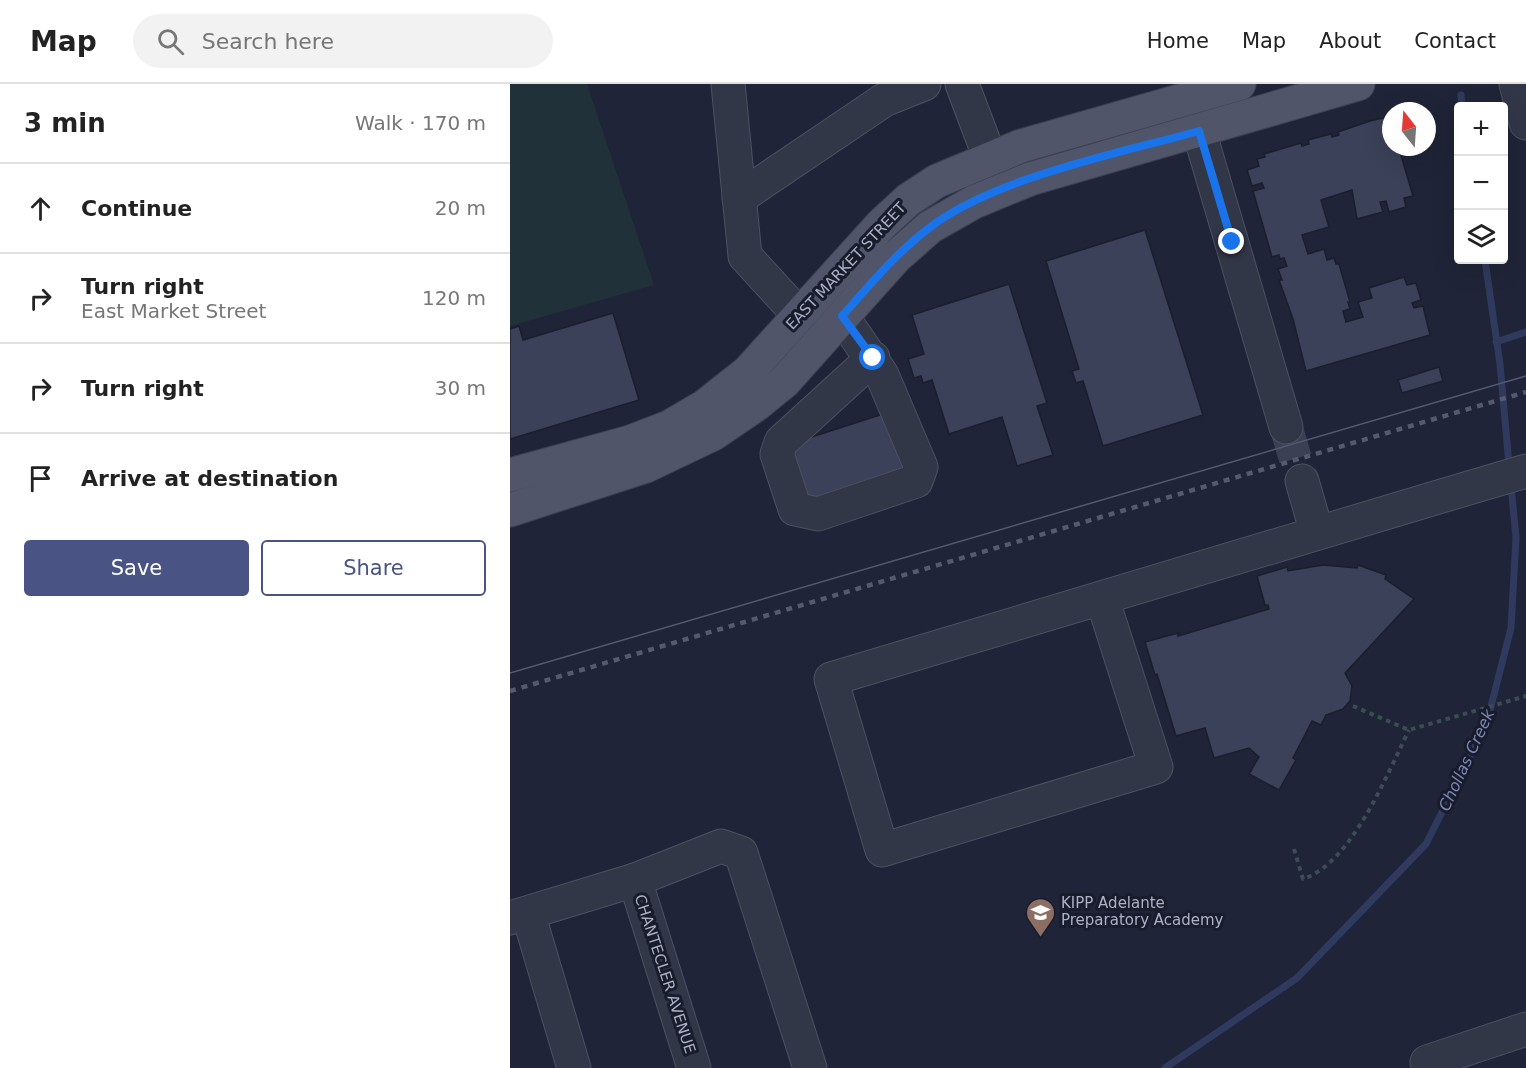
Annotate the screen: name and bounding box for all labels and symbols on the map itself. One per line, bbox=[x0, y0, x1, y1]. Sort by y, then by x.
north arrow bbox=[1382, 102, 1436, 156]
street label: EAST MARKET STREET bbox=[782, 198, 910, 333]
route end bbox=[1218, 228, 1244, 254]
route start bbox=[859, 344, 885, 370]
water label: Chollas Creek bbox=[1435, 706, 1499, 814]
street label: CHANTECLER AVENUE bbox=[631, 892, 699, 1056]
place label: KIPP Adelante Preparatory Academy bbox=[1061, 894, 1224, 929]
school or university icon: KIPP Adelante Preparatory Academy bbox=[1024, 896, 1056, 938]

